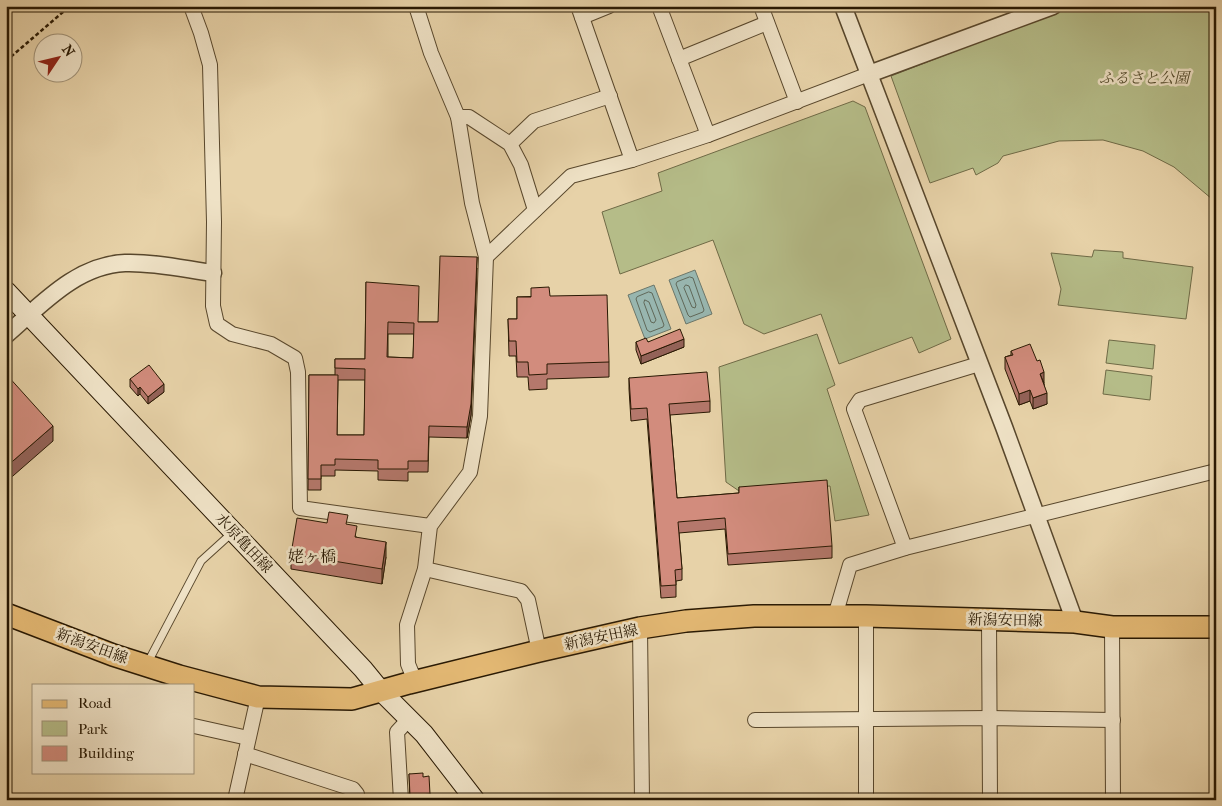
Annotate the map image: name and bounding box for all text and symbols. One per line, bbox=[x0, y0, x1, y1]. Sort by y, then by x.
north arrow bbox=[32, 32, 82, 82]
text: N bbox=[58, 42, 78, 60]
park label: ふるさと公園 bbox=[1099, 69, 1192, 87]
street label: 水原亀田線 bbox=[212, 509, 276, 577]
district label: 姥ヶ橋 bbox=[288, 547, 336, 566]
street label: 新潟安田線 bbox=[967, 610, 1043, 630]
street label: 新潟安田線 bbox=[562, 620, 640, 654]
street label: 新潟安田線 bbox=[54, 625, 130, 667]
legend bbox=[32, 684, 195, 774]
text: Road bbox=[78, 694, 112, 712]
text: Park bbox=[78, 720, 108, 738]
text: Building bbox=[78, 744, 135, 762]

